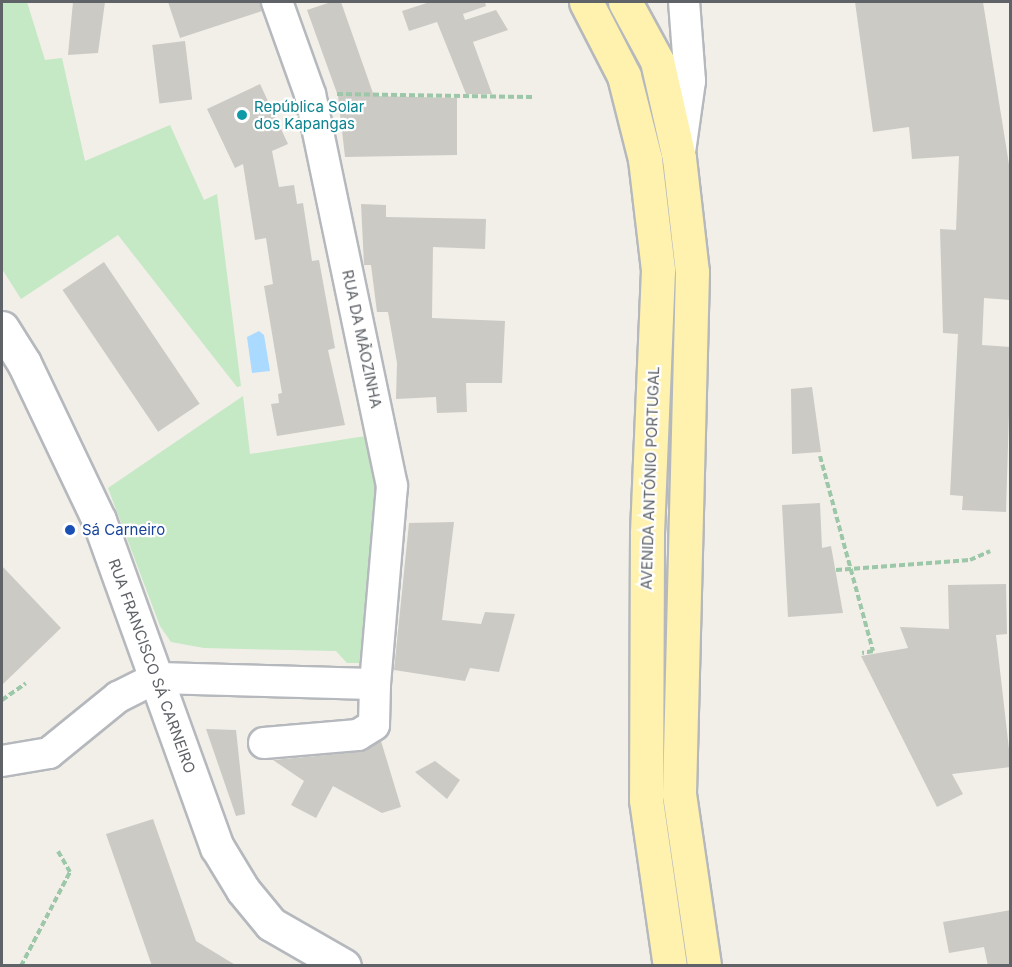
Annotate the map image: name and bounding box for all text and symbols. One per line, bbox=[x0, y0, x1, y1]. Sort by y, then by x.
place label: República Solar dos Kapangas bbox=[254, 97, 364, 132]
marker: República Solar dos Kapangas bbox=[235, 108, 249, 122]
street label: RUA DA MÃOZINHA bbox=[339, 268, 385, 410]
street label: AVENIDA ANTÓNIO PORTUGAL bbox=[637, 366, 663, 590]
place label: Sá Carneiro bbox=[82, 521, 165, 539]
marker: Sá Carneiro bbox=[63, 523, 77, 537]
street label: RUA FRANCISCO SÁ CARNEIRO bbox=[105, 556, 199, 776]

